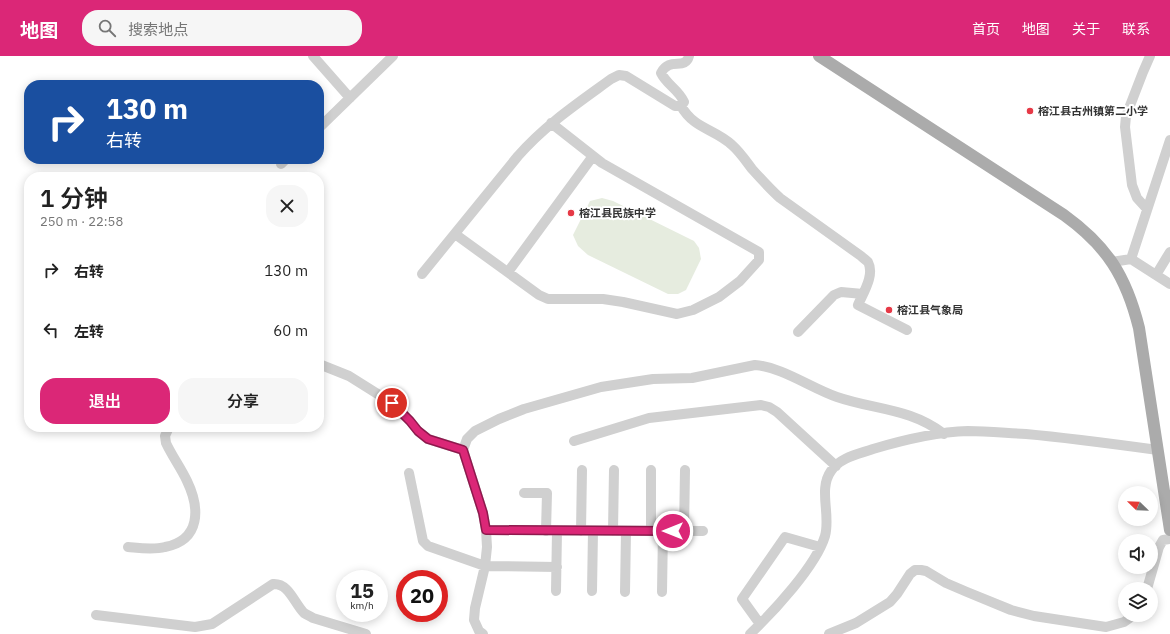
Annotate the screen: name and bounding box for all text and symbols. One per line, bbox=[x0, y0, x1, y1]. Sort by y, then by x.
search box bbox=[82, 10, 362, 46]
icon: search bbox=[96, 17, 118, 39]
text: 地图 bbox=[20, 18, 58, 42]
text: 搜索地点 bbox=[128, 20, 188, 39]
text: 首页 bbox=[972, 20, 1000, 38]
text: 地图 bbox=[1022, 20, 1050, 38]
text: 关于 bbox=[1072, 20, 1100, 38]
text: 联系 bbox=[1122, 20, 1150, 38]
text: 130 m bbox=[106, 90, 188, 127]
icon: right bbox=[40, 96, 92, 148]
place label: 榕江县古州镇第二小学 bbox=[1038, 104, 1148, 118]
marker: 榕江县古州镇第二小学 bbox=[1025, 106, 1035, 116]
text: 右转 bbox=[106, 129, 142, 152]
text: 1 分钟 bbox=[40, 182, 108, 214]
button: close bbox=[266, 185, 308, 227]
place label: 榕江县民族中学 bbox=[579, 206, 656, 220]
marker: 榕江县民族中学 bbox=[566, 208, 576, 218]
text: 250 m · 22:58 bbox=[40, 213, 123, 230]
icon: right bbox=[40, 259, 62, 281]
text: 130 m bbox=[264, 261, 308, 280]
text: 右转 bbox=[74, 262, 104, 281]
place label: 榕江县气象局 bbox=[897, 303, 963, 317]
marker: 榕江县气象局 bbox=[884, 305, 894, 315]
icon: left bbox=[40, 319, 62, 341]
text: 60 m bbox=[273, 321, 308, 340]
text: 左转 bbox=[74, 322, 104, 341]
button: 退出 bbox=[40, 378, 170, 424]
button: 分享 bbox=[178, 378, 308, 424]
pin bbox=[375, 386, 409, 420]
icon: arrive bbox=[381, 392, 403, 414]
north arrow bbox=[1118, 486, 1158, 526]
map controls bbox=[1118, 486, 1158, 622]
position arrow bbox=[652, 510, 694, 552]
button: sound bbox=[1118, 534, 1158, 574]
speed limit sign: 20 bbox=[396, 570, 448, 622]
text: 15 bbox=[350, 577, 374, 604]
button: layers bbox=[1118, 582, 1158, 622]
text: km/h bbox=[350, 599, 374, 612]

